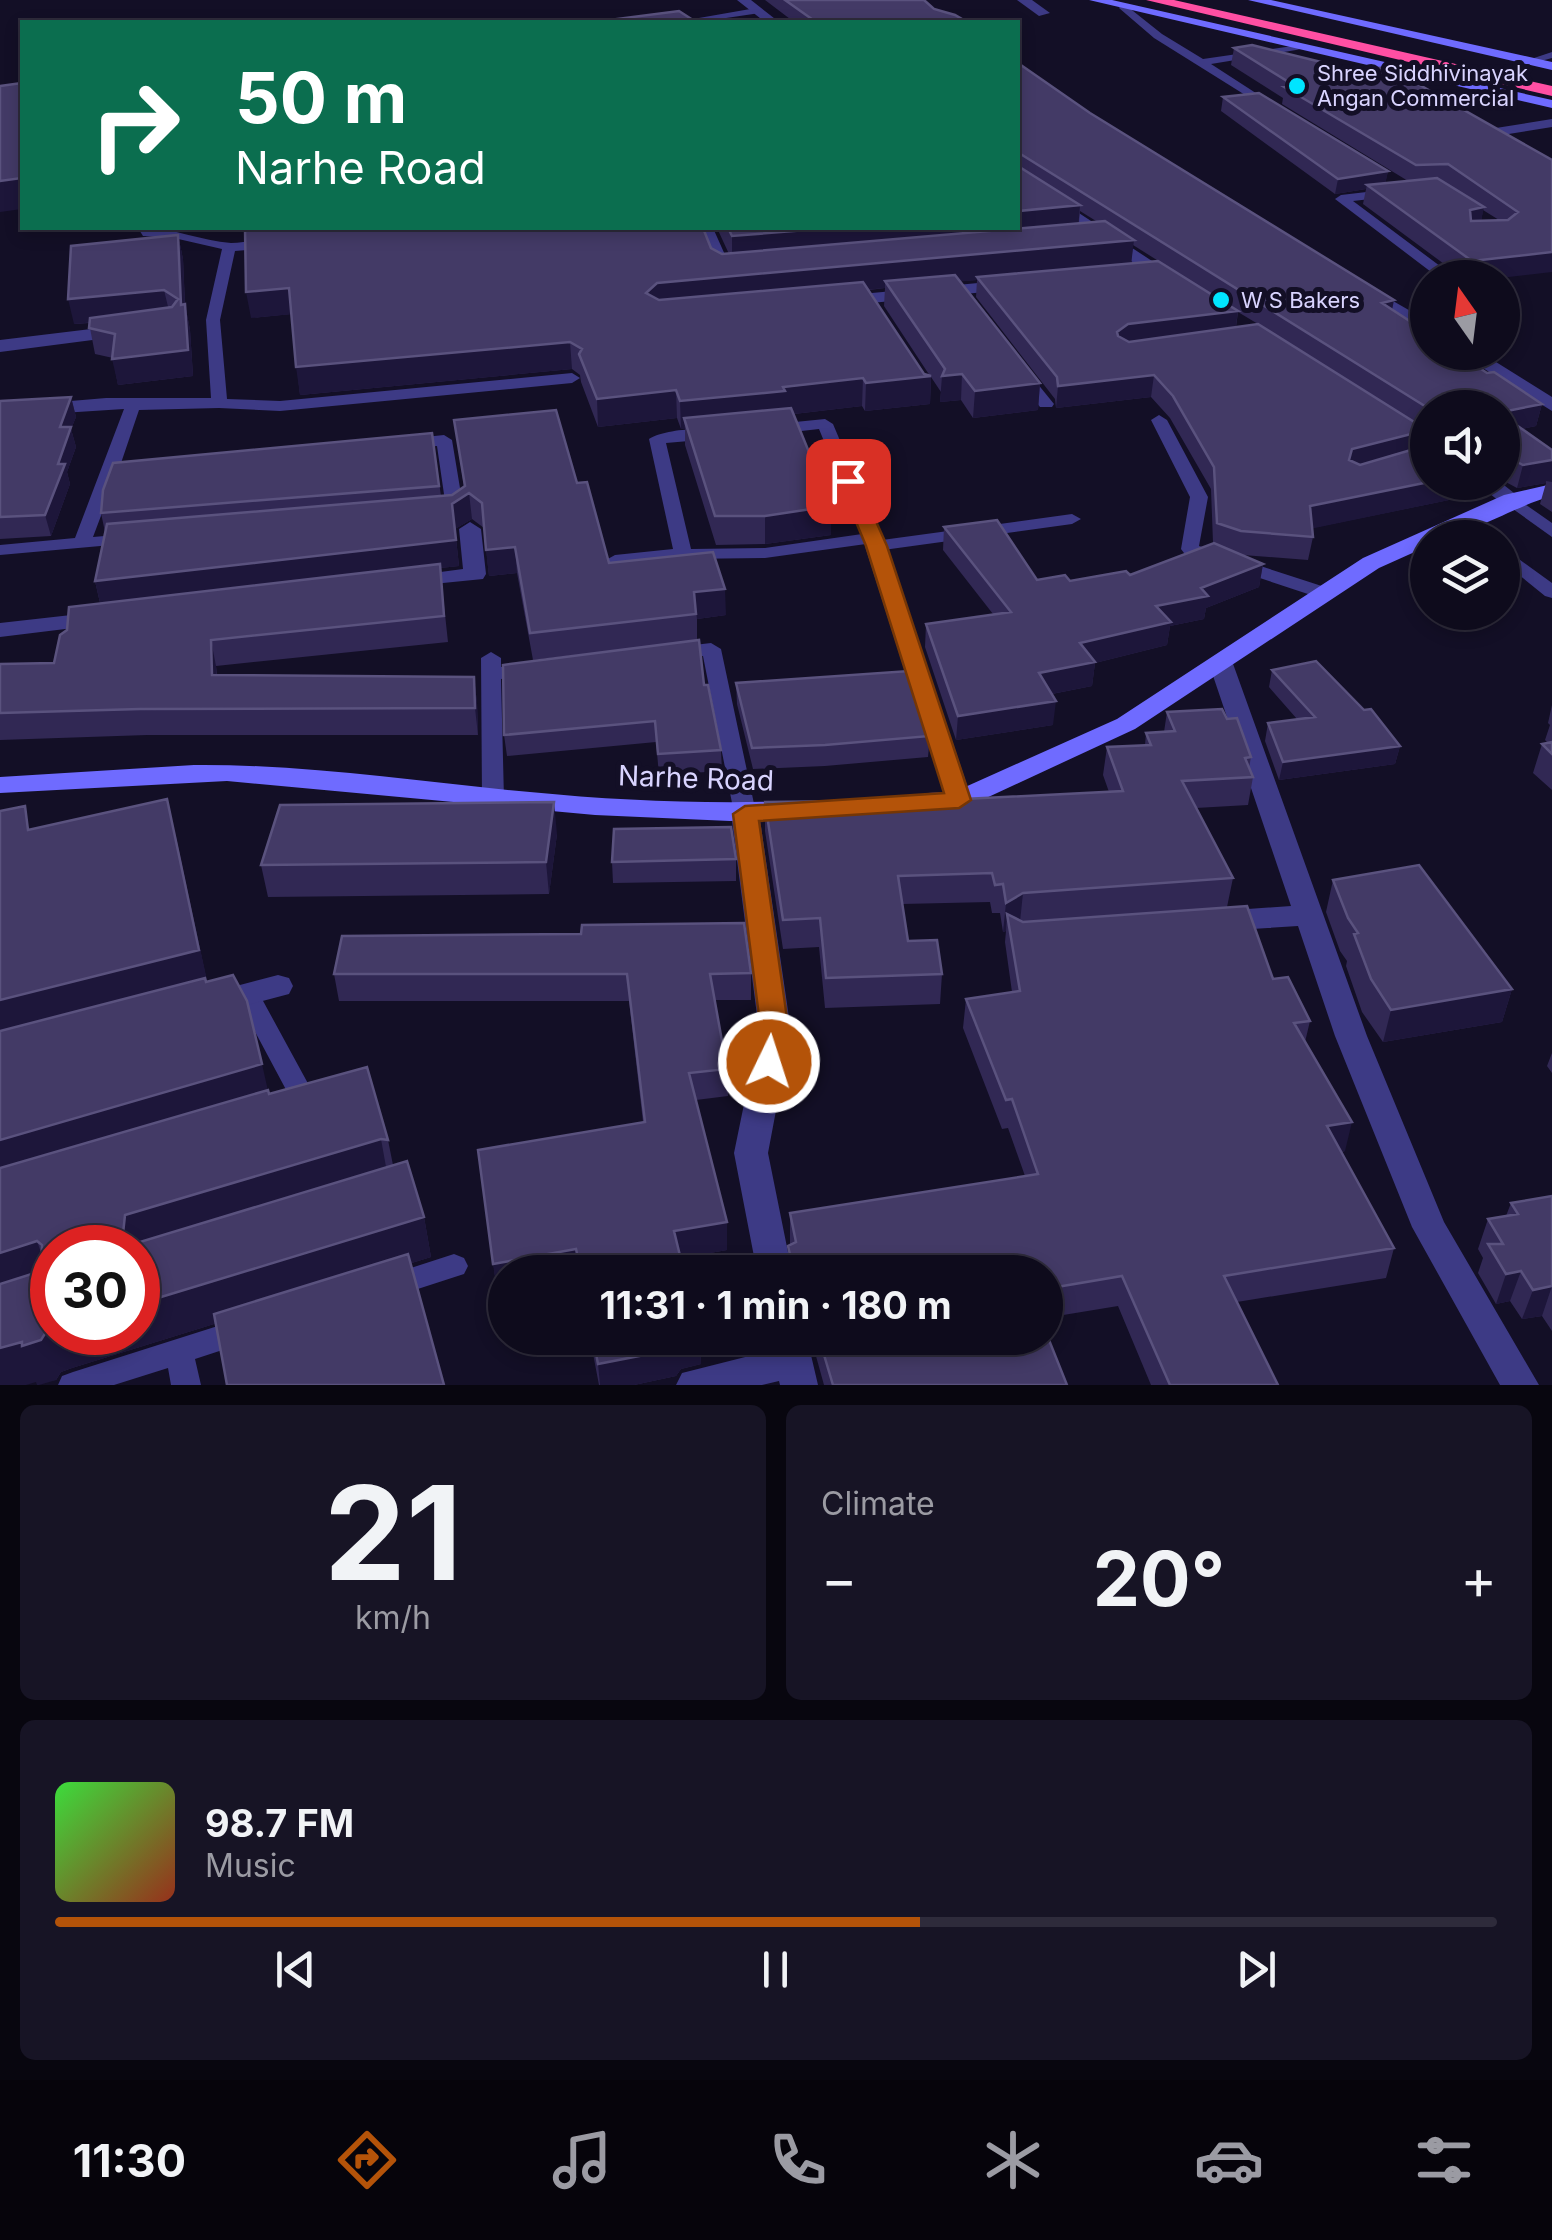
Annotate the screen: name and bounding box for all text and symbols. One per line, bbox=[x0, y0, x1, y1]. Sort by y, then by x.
text: 50 m bbox=[235, 55, 407, 140]
icon: right bbox=[70, 60, 200, 190]
place label: Shree Siddhivinayak Angan Commercial bbox=[1317, 60, 1528, 111]
marker: Shree Siddhivinayak Angan Commercial bbox=[1286, 75, 1308, 97]
text: Narhe Road bbox=[235, 140, 486, 195]
north arrow bbox=[1410, 260, 1520, 370]
map controls bbox=[1410, 260, 1520, 630]
place label: W S Bakers bbox=[1241, 287, 1360, 313]
marker: W S Bakers bbox=[1210, 289, 1232, 311]
button: sound bbox=[1410, 390, 1520, 500]
pin bbox=[806, 439, 891, 524]
icon: arrive bbox=[821, 454, 876, 509]
button: layers bbox=[1410, 520, 1520, 630]
street label: Narhe Road bbox=[617, 758, 775, 798]
position arrow bbox=[717, 1010, 821, 1114]
speed limit sign: 30 bbox=[30, 1225, 160, 1355]
text: 11:31 · 1 min · 180 m bbox=[599, 1282, 952, 1328]
text: 21 bbox=[324, 1454, 462, 1611]
text: Climate bbox=[821, 1484, 935, 1523]
text: 20° bbox=[1093, 1533, 1225, 1624]
text: − bbox=[821, 1546, 857, 1612]
text: + bbox=[1461, 1546, 1497, 1612]
text: km/h bbox=[355, 1598, 431, 1637]
text: 98.7 FM bbox=[205, 1800, 354, 1846]
text: Music bbox=[205, 1846, 296, 1885]
icon: previous bbox=[268, 1942, 323, 1997]
icon: pause bbox=[748, 1942, 803, 1997]
icon: next bbox=[1229, 1942, 1284, 1997]
icon: directions bbox=[332, 2125, 402, 2195]
icon: music bbox=[547, 2125, 617, 2195]
icon: phone bbox=[763, 2125, 833, 2195]
icon: climate bbox=[978, 2125, 1048, 2195]
icon: car bbox=[1194, 2125, 1264, 2195]
icon: filters bbox=[1409, 2125, 1479, 2195]
text: 11:30 bbox=[73, 2133, 186, 2188]

